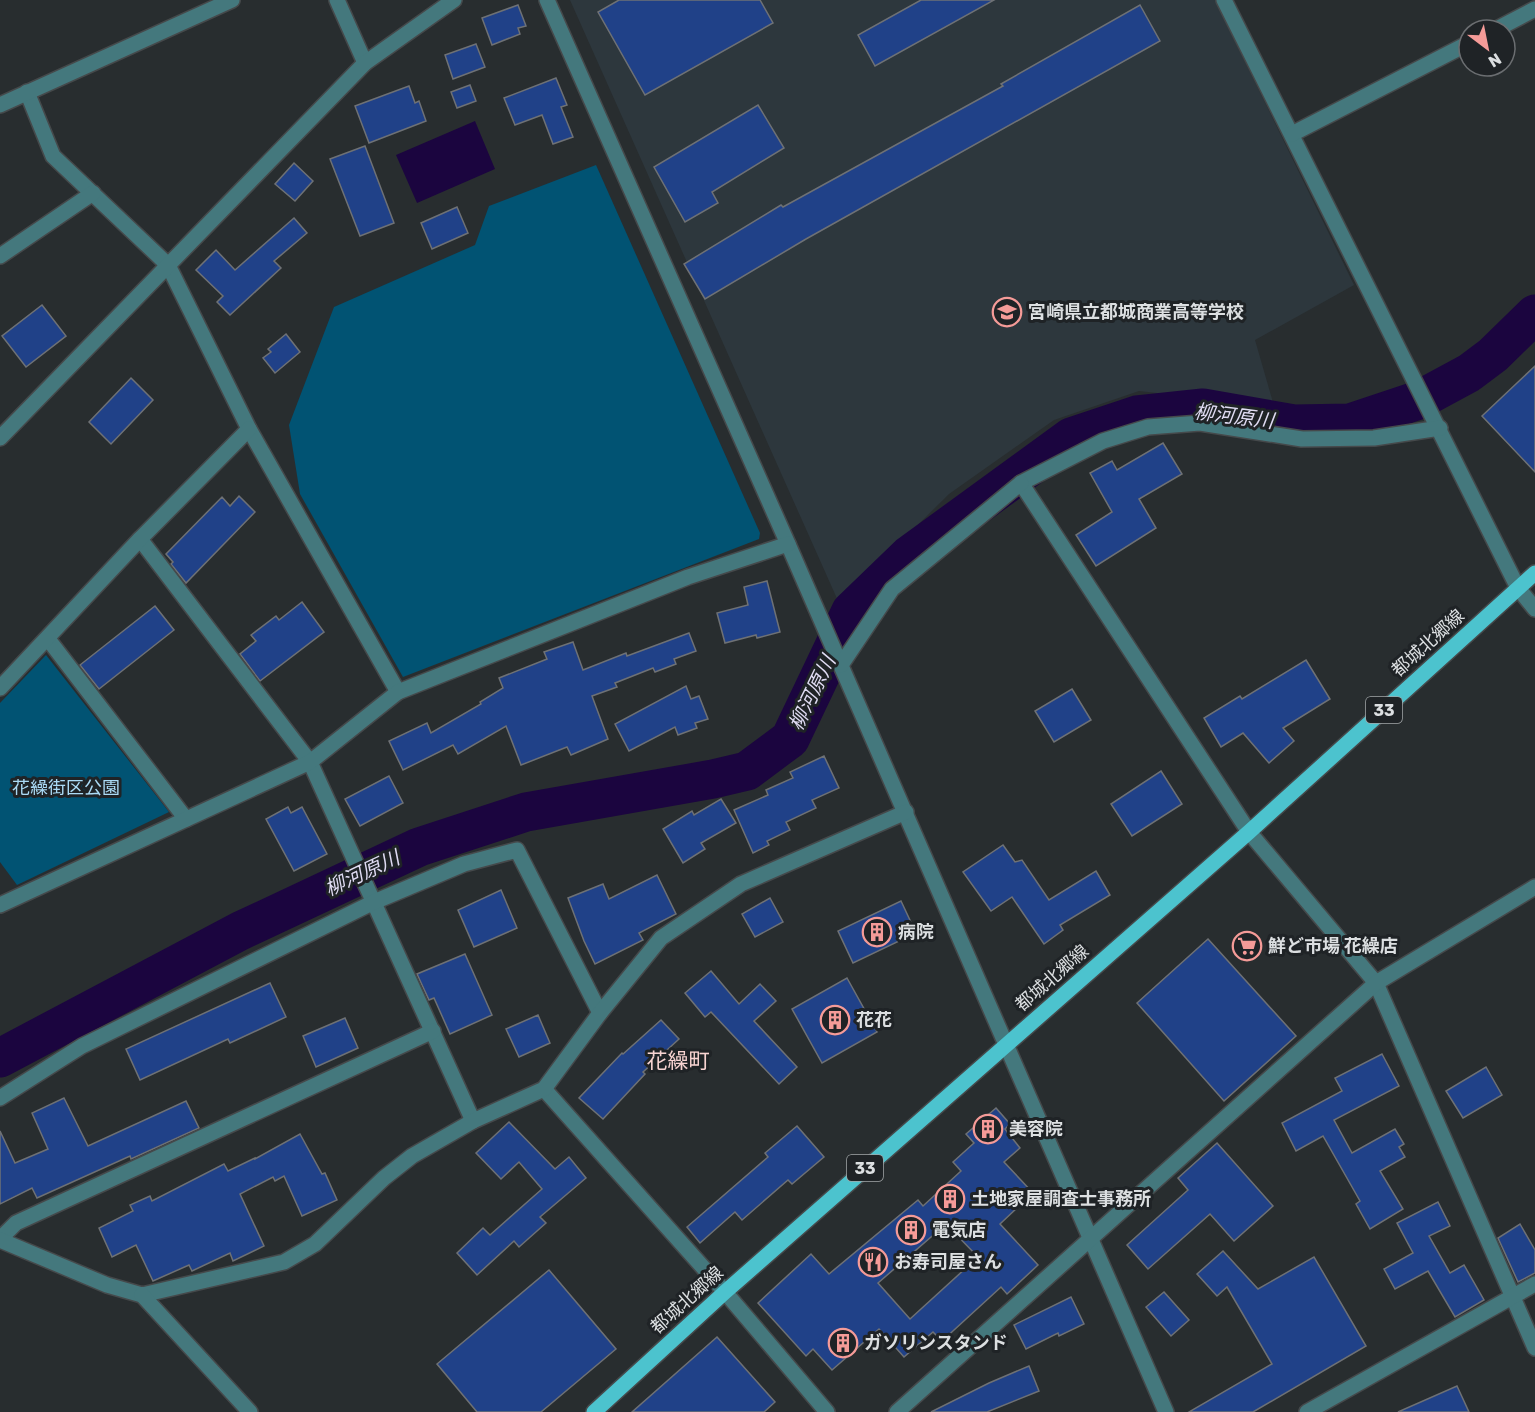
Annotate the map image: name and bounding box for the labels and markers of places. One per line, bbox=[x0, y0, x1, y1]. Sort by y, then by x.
school or university icon: 宮崎県立都城商業高等学校 bbox=[991, 296, 1023, 328]
place label: 宮崎県立都城商業高等学校 bbox=[1028, 301, 1244, 323]
building icon: 病院 bbox=[861, 916, 893, 948]
place label: 病院 bbox=[898, 921, 934, 943]
supermarket icon: 鮮ど市場 花繰店 bbox=[1231, 930, 1263, 962]
place label: 鮮ど市場 花繰店 bbox=[1268, 935, 1398, 957]
building icon: 花花 bbox=[819, 1004, 851, 1036]
place label: 花花 bbox=[856, 1009, 892, 1031]
building icon: 美容院 bbox=[972, 1113, 1004, 1145]
place label: 美容院 bbox=[1009, 1118, 1063, 1140]
building icon: 土地家屋調査士事務所 bbox=[934, 1183, 966, 1215]
place label: 土地家屋調査士事務所 bbox=[971, 1188, 1151, 1210]
building icon: 電気店 bbox=[895, 1214, 927, 1246]
place label: 電気店 bbox=[932, 1219, 986, 1241]
restaurant icon: お寿司屋さん bbox=[857, 1246, 889, 1278]
place label: お寿司屋さん bbox=[894, 1251, 1002, 1273]
building icon: ガソリンスタンド bbox=[827, 1327, 859, 1359]
place label: ガソリンスタンド bbox=[864, 1332, 1008, 1354]

